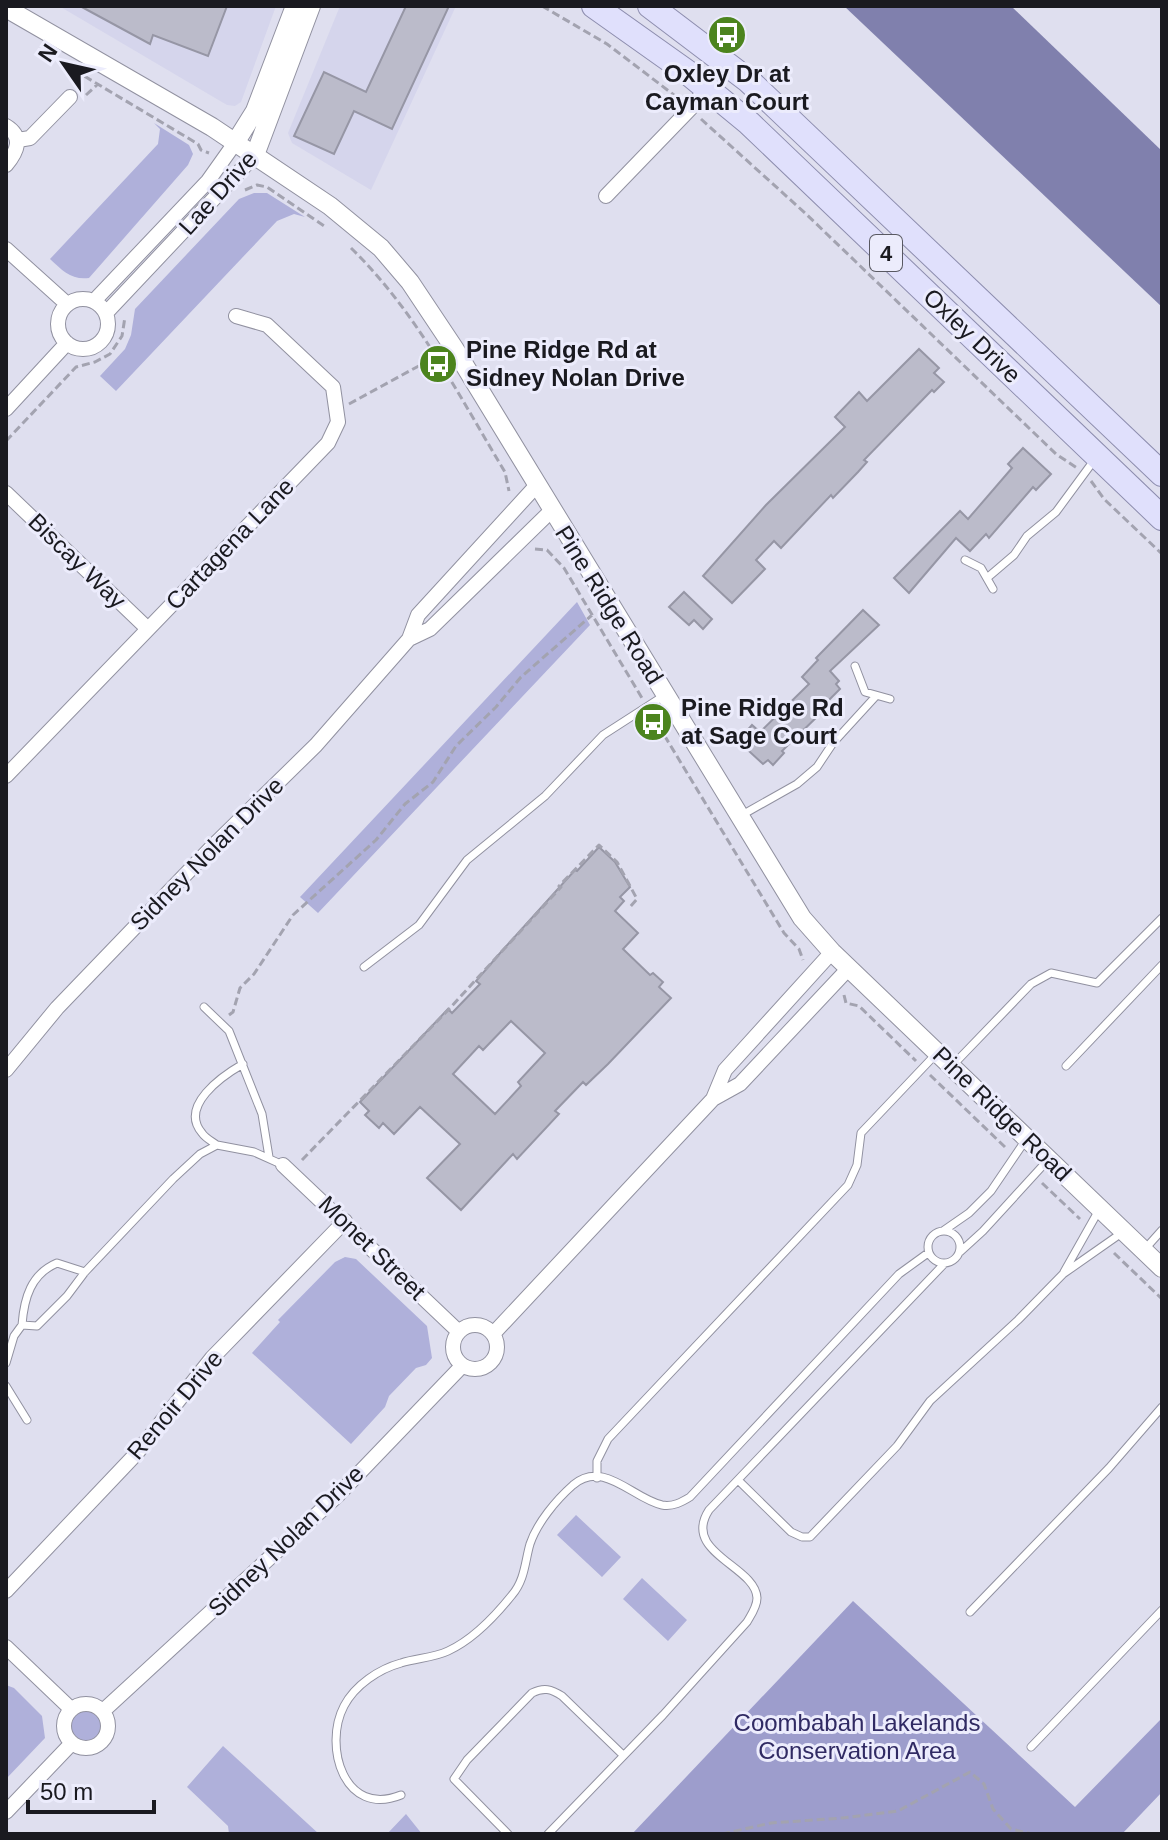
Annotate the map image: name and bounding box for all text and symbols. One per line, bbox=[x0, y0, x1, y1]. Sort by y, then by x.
bus stop icon: Oxley Dr at Cayman Court bbox=[706, 14, 748, 56]
north arrow bbox=[24, 24, 104, 104]
text: N bbox=[33, 40, 63, 67]
place label: Oxley Dr at Cayman Court bbox=[645, 60, 809, 115]
street label: Lae Drive bbox=[173, 145, 262, 240]
road number: 4 bbox=[870, 235, 902, 271]
street label: Oxley Drive bbox=[918, 283, 1026, 388]
place label: Pine Ridge Rd at Sidney Nolan Drive bbox=[466, 336, 685, 391]
bus stop icon: Pine Ridge Rd at Sidney Nolan Drive bbox=[417, 343, 459, 385]
street label: Cartagena Lane bbox=[160, 472, 299, 615]
street label: Biscay Way bbox=[23, 508, 131, 614]
street label: Pine Ridge Road bbox=[550, 521, 669, 689]
place label: Pine Ridge Rd at Sage Court bbox=[681, 694, 844, 749]
bus stop icon: Pine Ridge Rd at Sage Court bbox=[632, 701, 674, 743]
street label: Sidney Nolan Drive bbox=[124, 771, 289, 936]
street label: Pine Ridge Road bbox=[928, 1041, 1077, 1186]
street label: Monet Street bbox=[314, 1190, 431, 1305]
street label: Renoir Drive bbox=[121, 1345, 228, 1464]
street label: Sidney Nolan Drive bbox=[202, 1460, 369, 1622]
park label: Coombabah Lakelands Conservation Area bbox=[734, 1709, 980, 1764]
scale bar bbox=[28, 1764, 154, 1814]
text: 50 m bbox=[40, 1778, 93, 1805]

